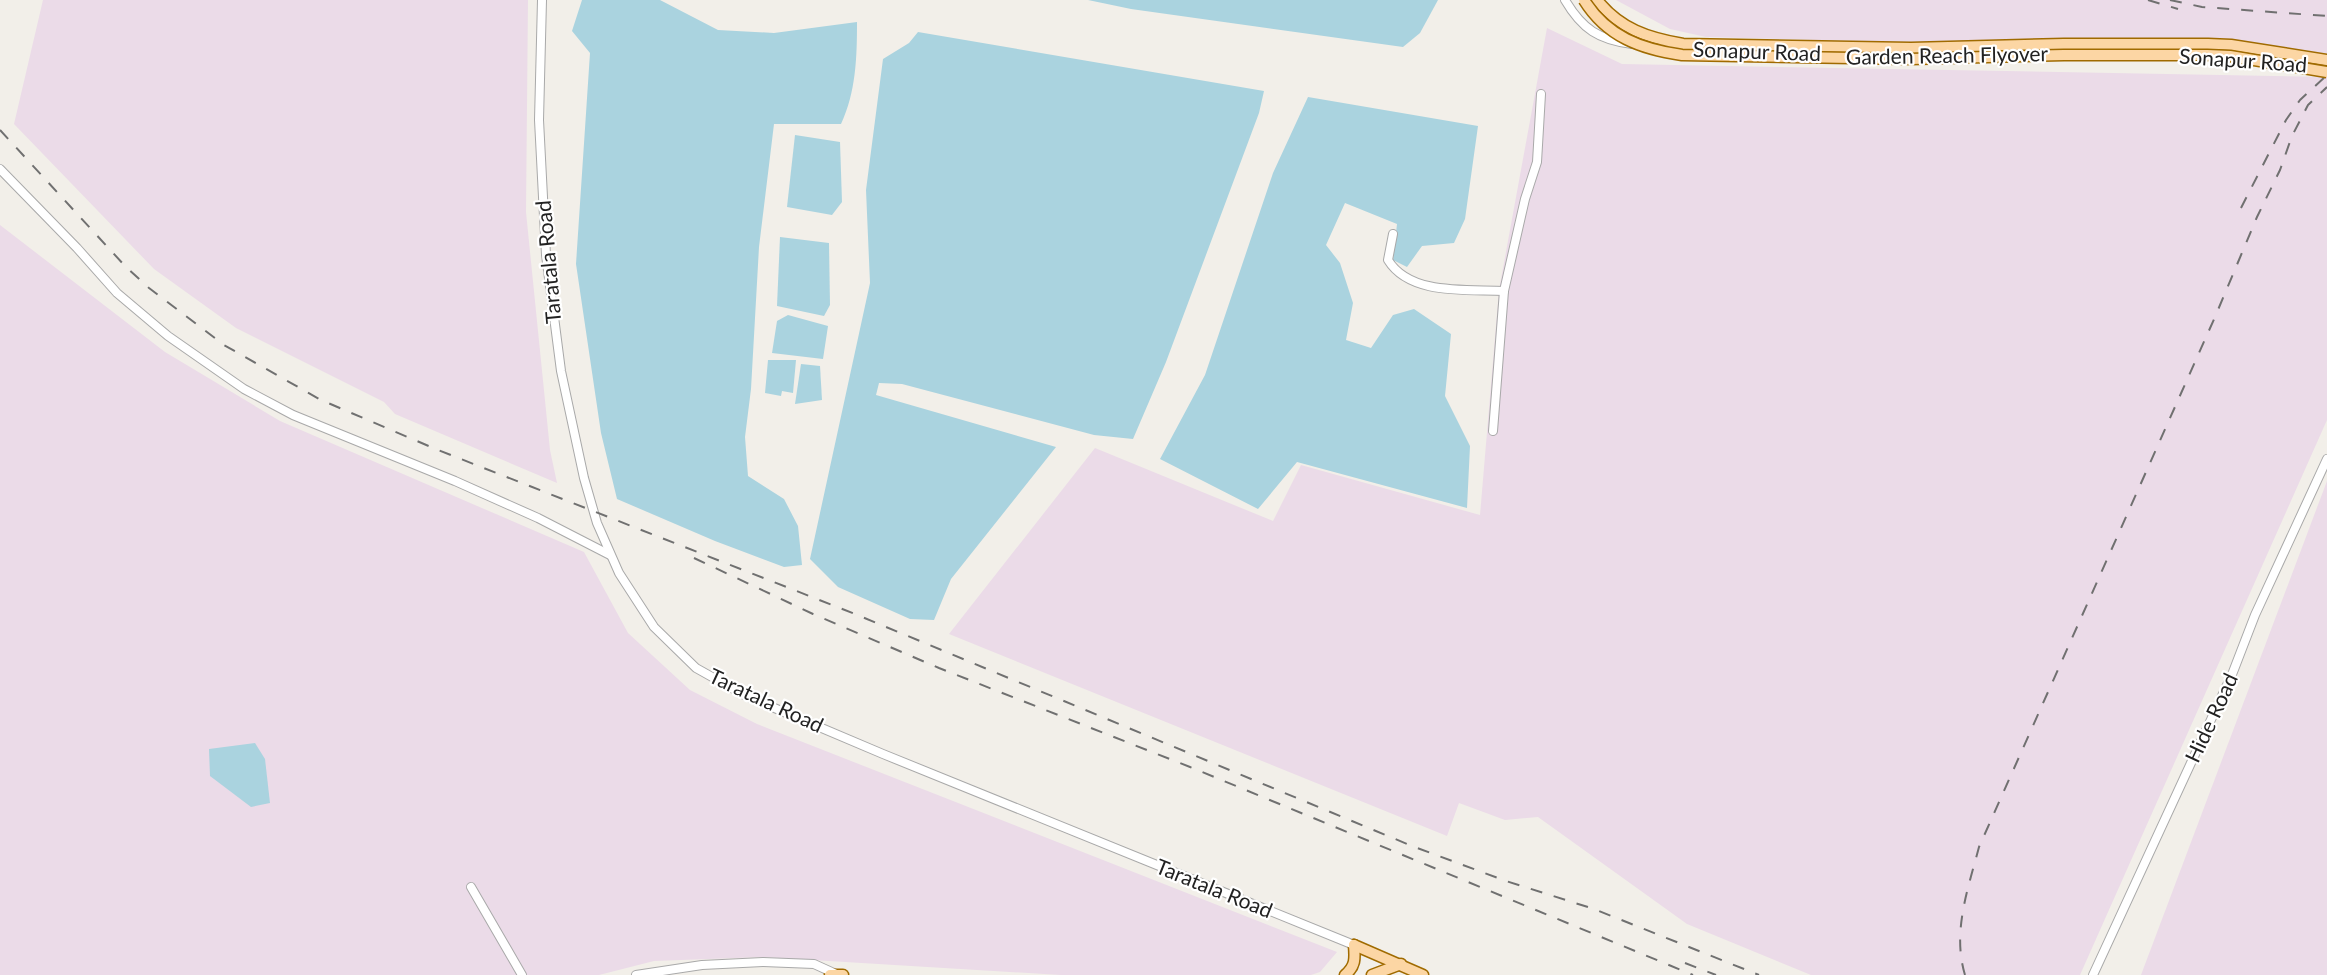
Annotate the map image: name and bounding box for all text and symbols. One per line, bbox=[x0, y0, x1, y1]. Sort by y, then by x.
street label: Sonapur Road bbox=[1693, 36, 1821, 65]
street label: Garden Reach Flyover bbox=[1846, 40, 2049, 69]
street label: Sonapur Road bbox=[2178, 43, 2308, 76]
street label: Taratala Road bbox=[530, 200, 565, 325]
street label: Taratala Road bbox=[705, 662, 828, 737]
street label: Hide Road bbox=[2179, 669, 2242, 766]
street label: Taratala Road bbox=[1153, 853, 1277, 922]

